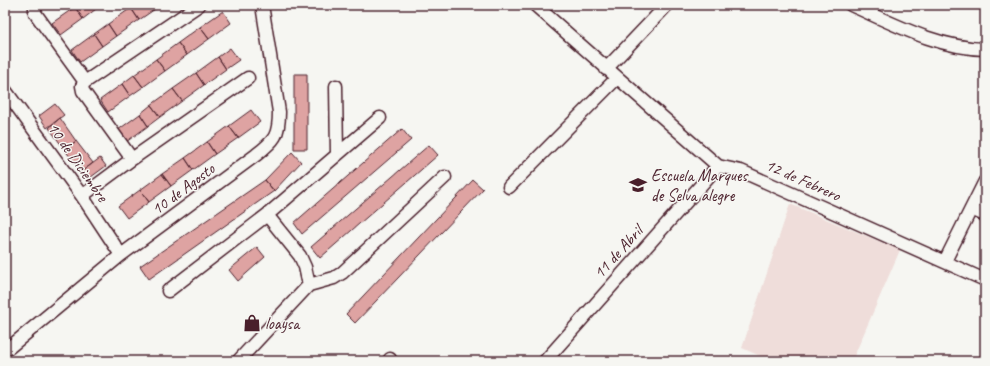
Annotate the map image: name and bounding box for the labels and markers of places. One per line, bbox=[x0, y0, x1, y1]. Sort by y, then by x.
place label: Escuela Marques de Selva alegre bbox=[651, 165, 750, 206]
school or university icon: Escuela Marques de Selva alegre bbox=[628, 175, 648, 195]
shop icon: loaysa bbox=[242, 313, 262, 333]
place label: loaysa bbox=[265, 313, 301, 334]

